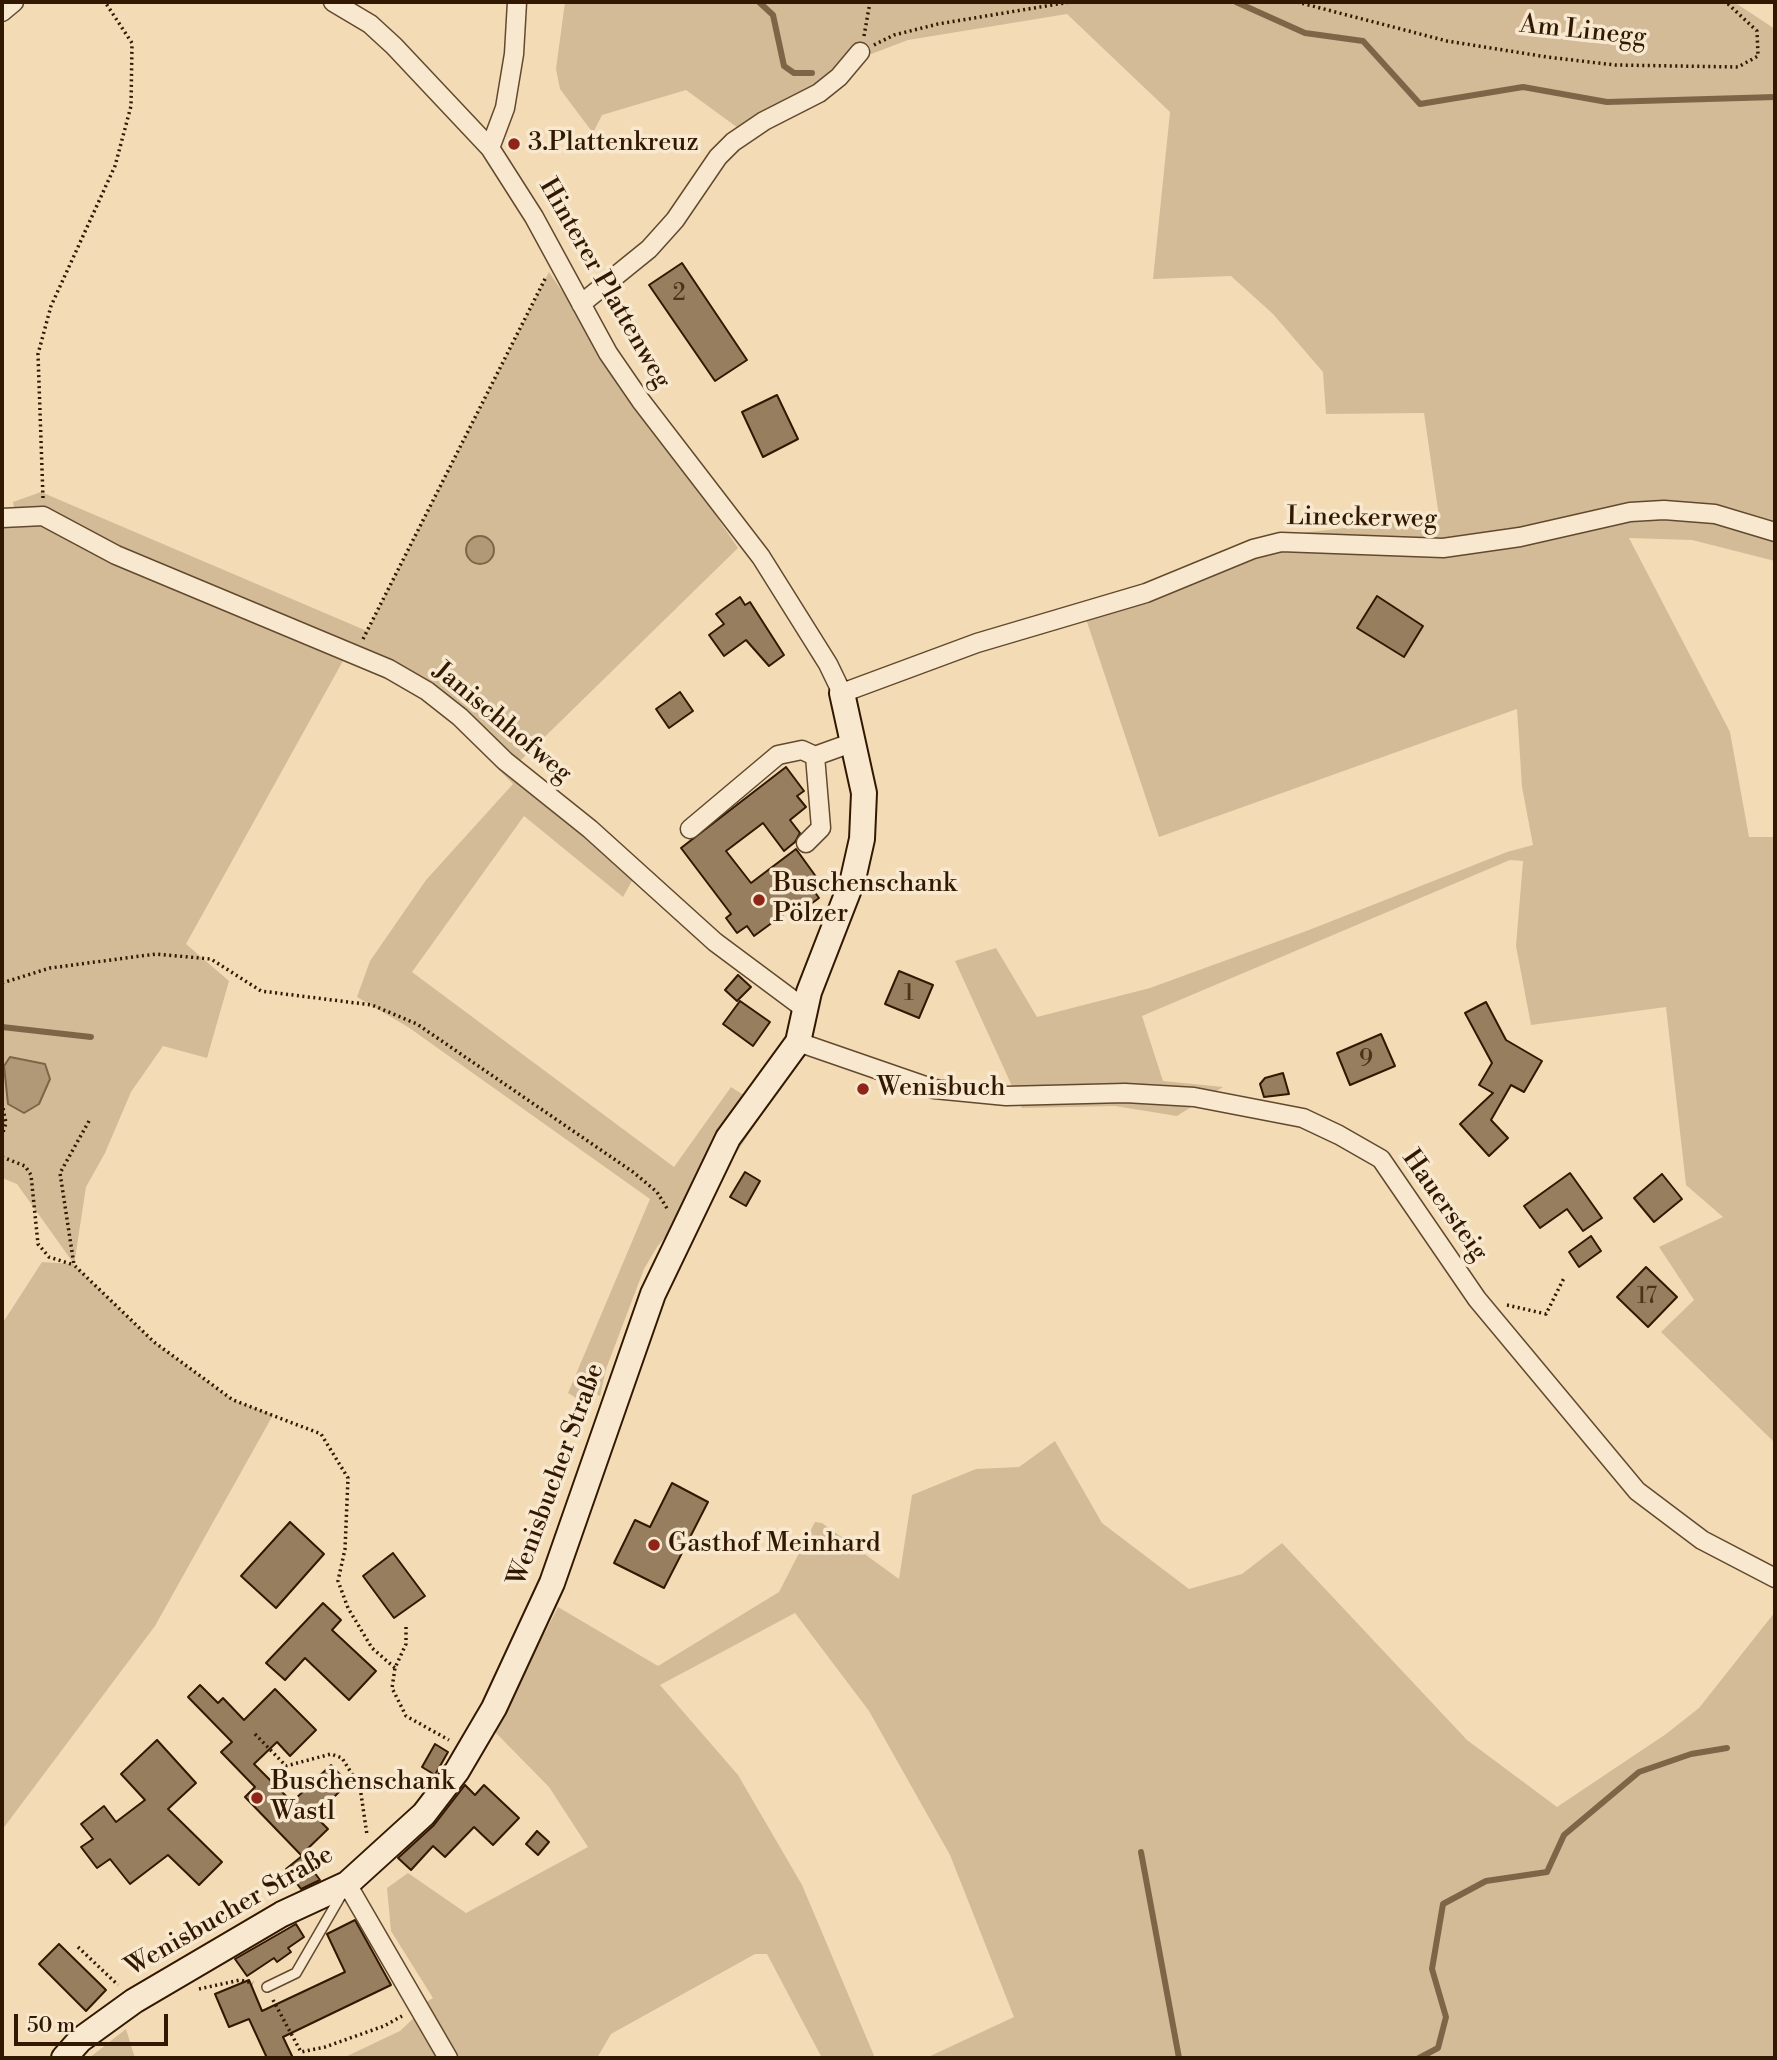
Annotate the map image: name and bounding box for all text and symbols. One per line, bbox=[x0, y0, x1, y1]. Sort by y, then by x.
street label: Am Linegg bbox=[1518, 10, 1648, 54]
place label: 3.Plattenkreuz bbox=[528, 128, 699, 160]
marker: 3.Plattenkreuz bbox=[506, 136, 522, 152]
street label: Hinterer Plattenweg bbox=[531, 173, 677, 395]
house number: 2 bbox=[672, 280, 686, 308]
street label: Lineckerweg bbox=[1286, 502, 1438, 536]
street label: Janischhofweg bbox=[426, 656, 578, 790]
place label: Buschenschank Pölzer bbox=[773, 869, 957, 931]
marker: Buschenschank Pölzer bbox=[751, 892, 767, 908]
house number: 1 bbox=[904, 980, 914, 1008]
house number: 9 bbox=[1359, 1046, 1373, 1074]
place label: Wenisbuch bbox=[877, 1073, 1006, 1105]
marker: Wenisbuch bbox=[855, 1081, 871, 1097]
street label: Hauersteig bbox=[1394, 1144, 1494, 1268]
house number: 17 bbox=[1637, 1283, 1657, 1311]
street label: Wenisbucher Straße bbox=[502, 1360, 612, 1590]
place label: Gasthof Meinhard bbox=[668, 1529, 881, 1561]
marker: Gasthof Meinhard bbox=[646, 1537, 662, 1553]
place label: Buschenschank Wastl bbox=[271, 1767, 455, 1828]
marker: Buschenschank Wastl bbox=[249, 1790, 265, 1806]
street label: Wenisbucher Straße bbox=[121, 1840, 339, 1984]
scale bar bbox=[18, 2000, 172, 2044]
text: 50 m bbox=[27, 2013, 75, 2039]

